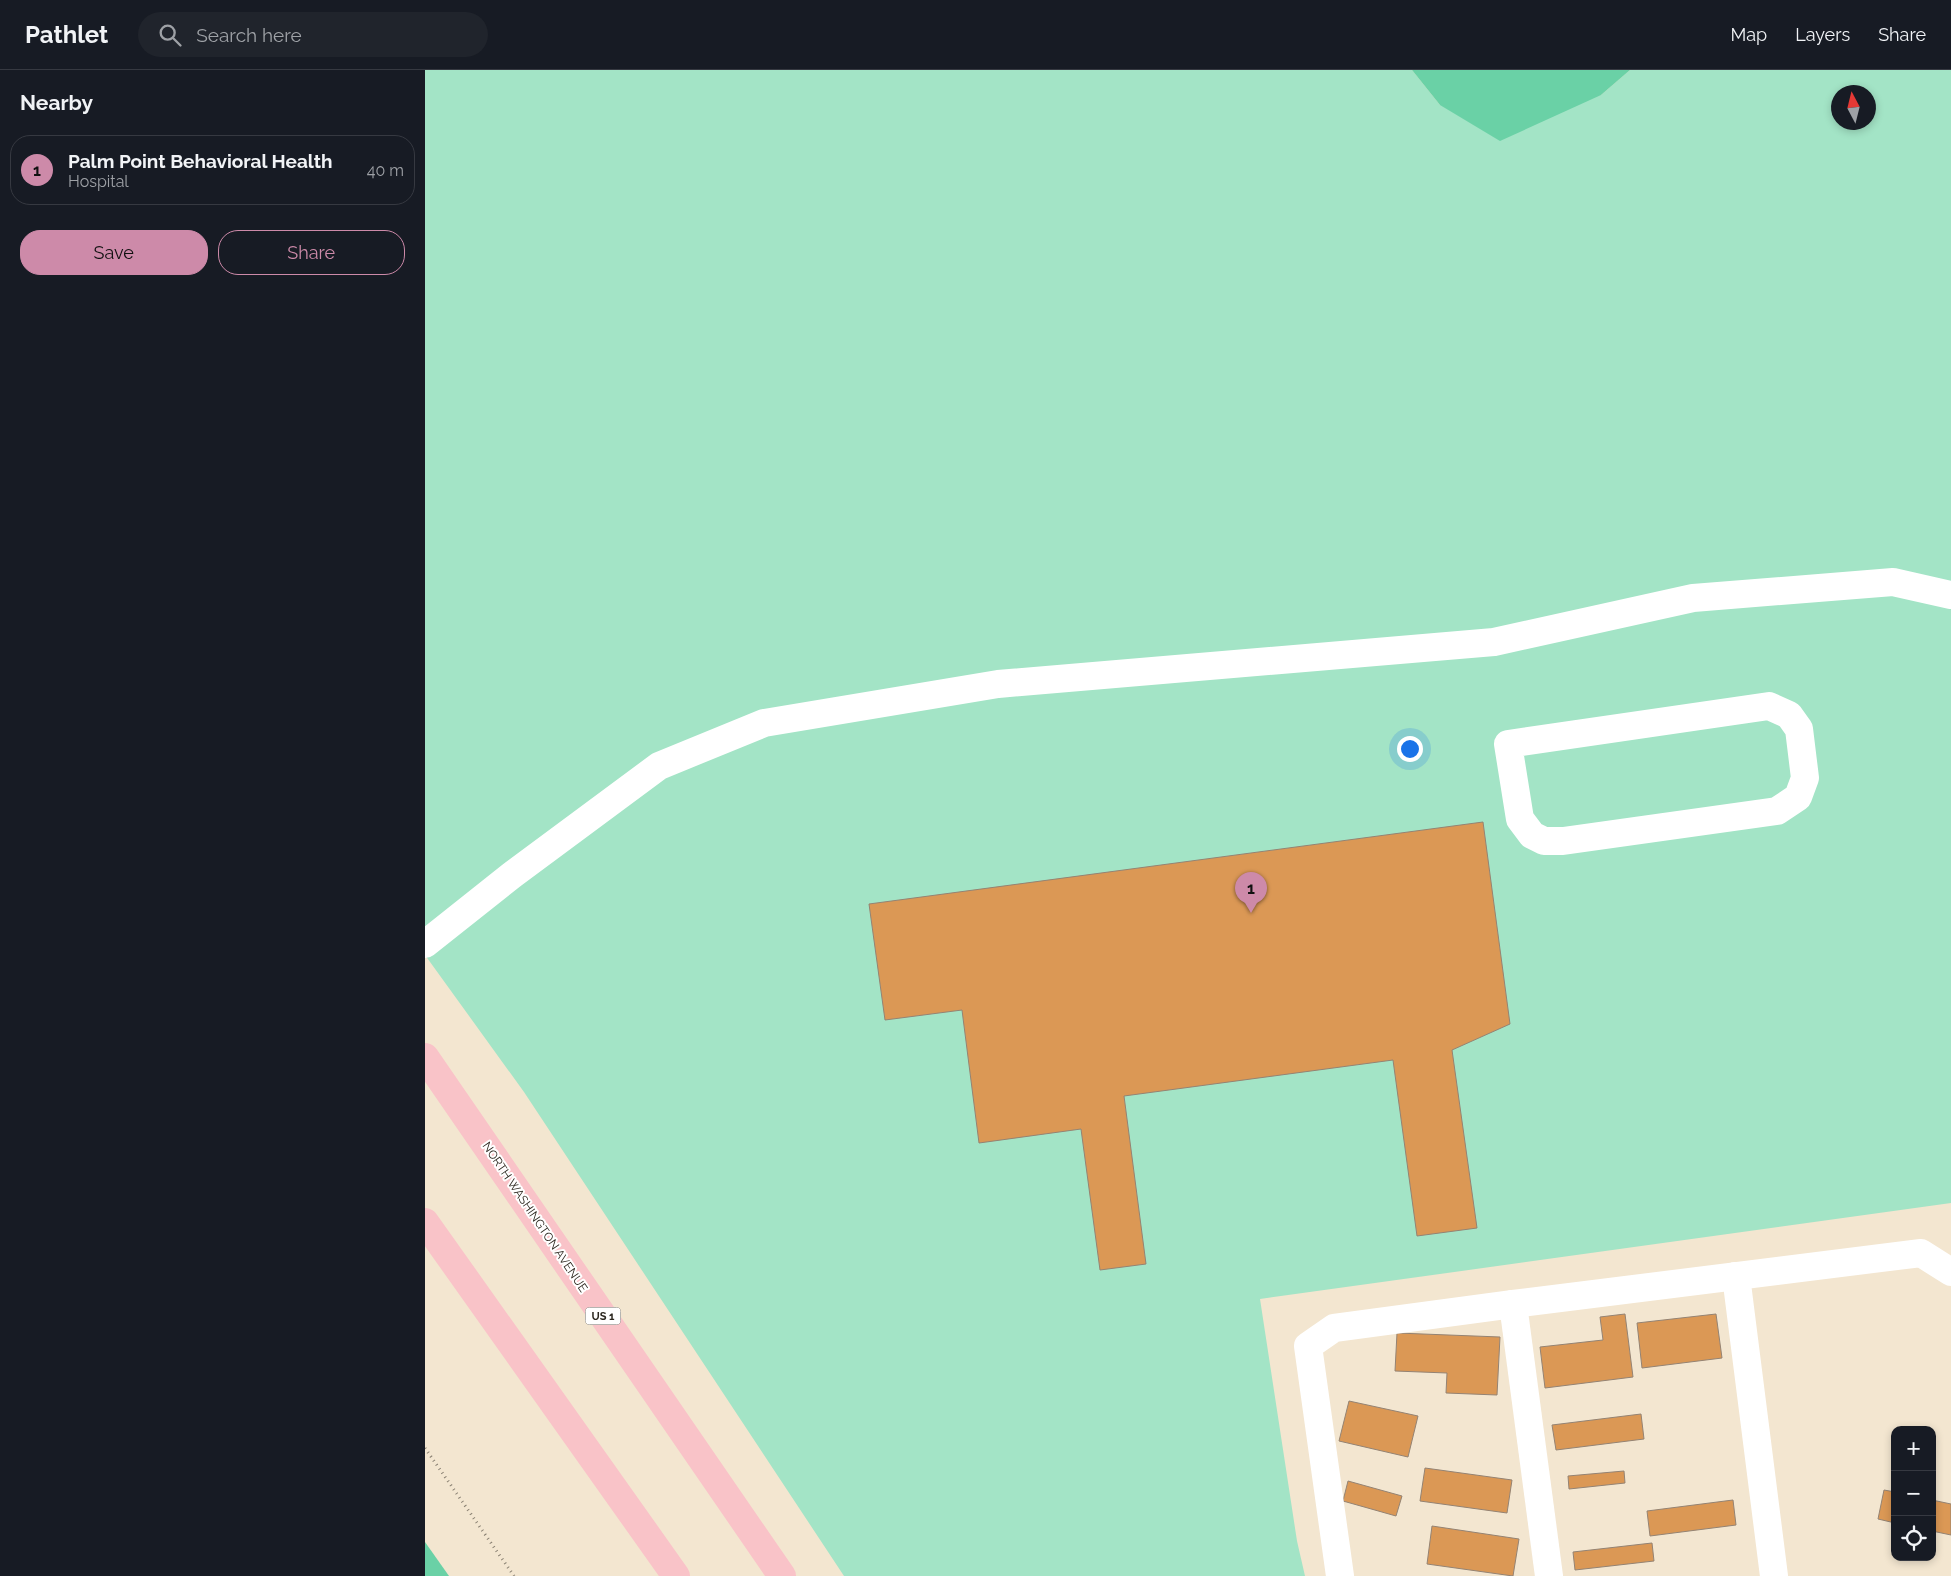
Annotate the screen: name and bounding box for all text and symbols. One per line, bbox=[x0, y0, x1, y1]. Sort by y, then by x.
search box bbox=[138, 12, 488, 57]
text: Pathlet bbox=[25, 20, 108, 49]
icon: search bbox=[156, 21, 184, 49]
text: Search here bbox=[196, 24, 302, 46]
text: Map bbox=[1731, 24, 1767, 45]
text: Layers bbox=[1795, 24, 1850, 45]
text: Share bbox=[1878, 24, 1926, 45]
north arrow bbox=[1831, 85, 1876, 130]
text: Nearby bbox=[20, 90, 93, 115]
text: Palm Point Behavioral Health bbox=[68, 150, 333, 172]
text: 1 bbox=[33, 161, 41, 180]
text: 40 m bbox=[367, 161, 404, 180]
text: Hospital bbox=[68, 172, 129, 191]
button: Save bbox=[20, 230, 208, 275]
button: Share bbox=[218, 230, 405, 275]
your location bbox=[1397, 736, 1423, 762]
pin: 1 bbox=[1235, 872, 1267, 913]
street label: NORTH WASHINGTON AVENUE bbox=[479, 1139, 591, 1295]
road number: US 1 bbox=[585, 1308, 621, 1324]
map controls bbox=[1891, 1426, 1936, 1561]
button: + bbox=[1891, 1426, 1936, 1471]
button: − bbox=[1891, 1471, 1936, 1516]
button: locate bbox=[1891, 1516, 1936, 1561]

